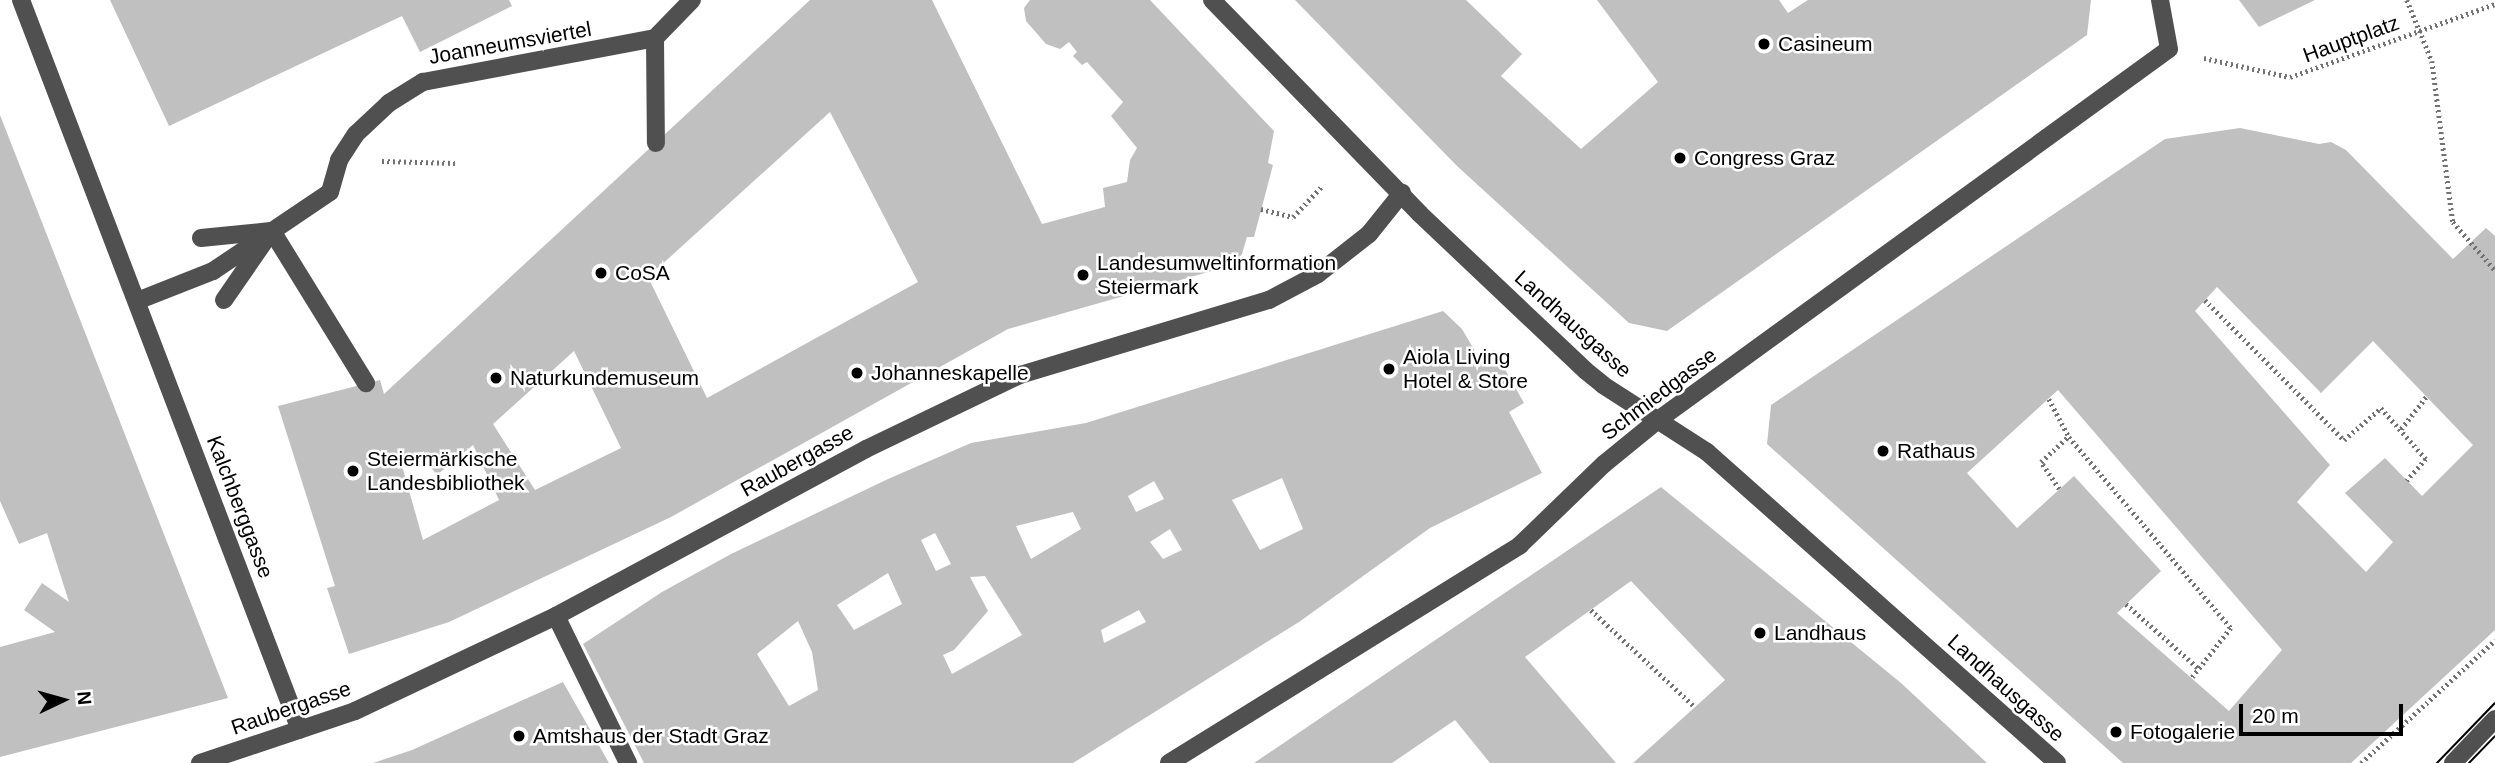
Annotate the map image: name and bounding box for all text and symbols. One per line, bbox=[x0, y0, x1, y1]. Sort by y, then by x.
street label: Hauptplatz bbox=[2300, 10, 2402, 68]
street label: Joanneumsviertel bbox=[427, 16, 593, 70]
place label: Casineum bbox=[1778, 31, 1873, 57]
marker: Casineum bbox=[1756, 36, 1772, 52]
place label: Congress Graz bbox=[1694, 145, 1835, 171]
marker: Congress Graz bbox=[1672, 150, 1688, 166]
place label: Landesumweltinformation Steiermark bbox=[1097, 250, 1336, 300]
place label: CoSA bbox=[615, 260, 670, 286]
marker: CoSA bbox=[593, 265, 609, 281]
street label: Landhausgasse bbox=[1509, 265, 1637, 383]
marker: Landesumweltinformation Steiermark bbox=[1075, 267, 1091, 283]
street label: Schmiedgasse bbox=[1596, 342, 1722, 446]
place label: Aiola Living Hotel & Store bbox=[1403, 344, 1528, 394]
place label: Johanneskapelle bbox=[871, 360, 1029, 386]
marker: Aiola Living Hotel & Store bbox=[1381, 361, 1397, 377]
place label: Naturkundemuseum bbox=[510, 365, 699, 391]
marker: Johanneskapelle bbox=[849, 365, 865, 381]
marker: Naturkundemuseum bbox=[488, 370, 504, 386]
street label: Raubergasse bbox=[736, 420, 858, 502]
street label: Kalchberggasse bbox=[201, 432, 279, 582]
place label: Rathaus bbox=[1897, 438, 1975, 464]
marker: Rathaus bbox=[1875, 443, 1891, 459]
place label: Steiermärkische Landesbibliothek bbox=[367, 446, 525, 496]
marker: Steiermärkische Landesbibliothek bbox=[345, 463, 361, 479]
place label: Landhaus bbox=[1774, 620, 1866, 646]
marker: Landhaus bbox=[1752, 625, 1768, 641]
street label: Landhausgasse bbox=[1942, 629, 2070, 747]
north arrow bbox=[28, 665, 98, 735]
street label: Raubergasse bbox=[228, 676, 354, 740]
text: N bbox=[73, 690, 95, 706]
scale bar bbox=[2243, 690, 2408, 734]
text: 20 m bbox=[2252, 704, 2299, 727]
place label: Fotogalerie bbox=[2130, 719, 2235, 745]
place label: Amtshaus der Stadt Graz bbox=[533, 723, 769, 749]
marker: Fotogalerie bbox=[2108, 724, 2124, 740]
marker: Amtshaus der Stadt Graz bbox=[511, 728, 527, 744]

